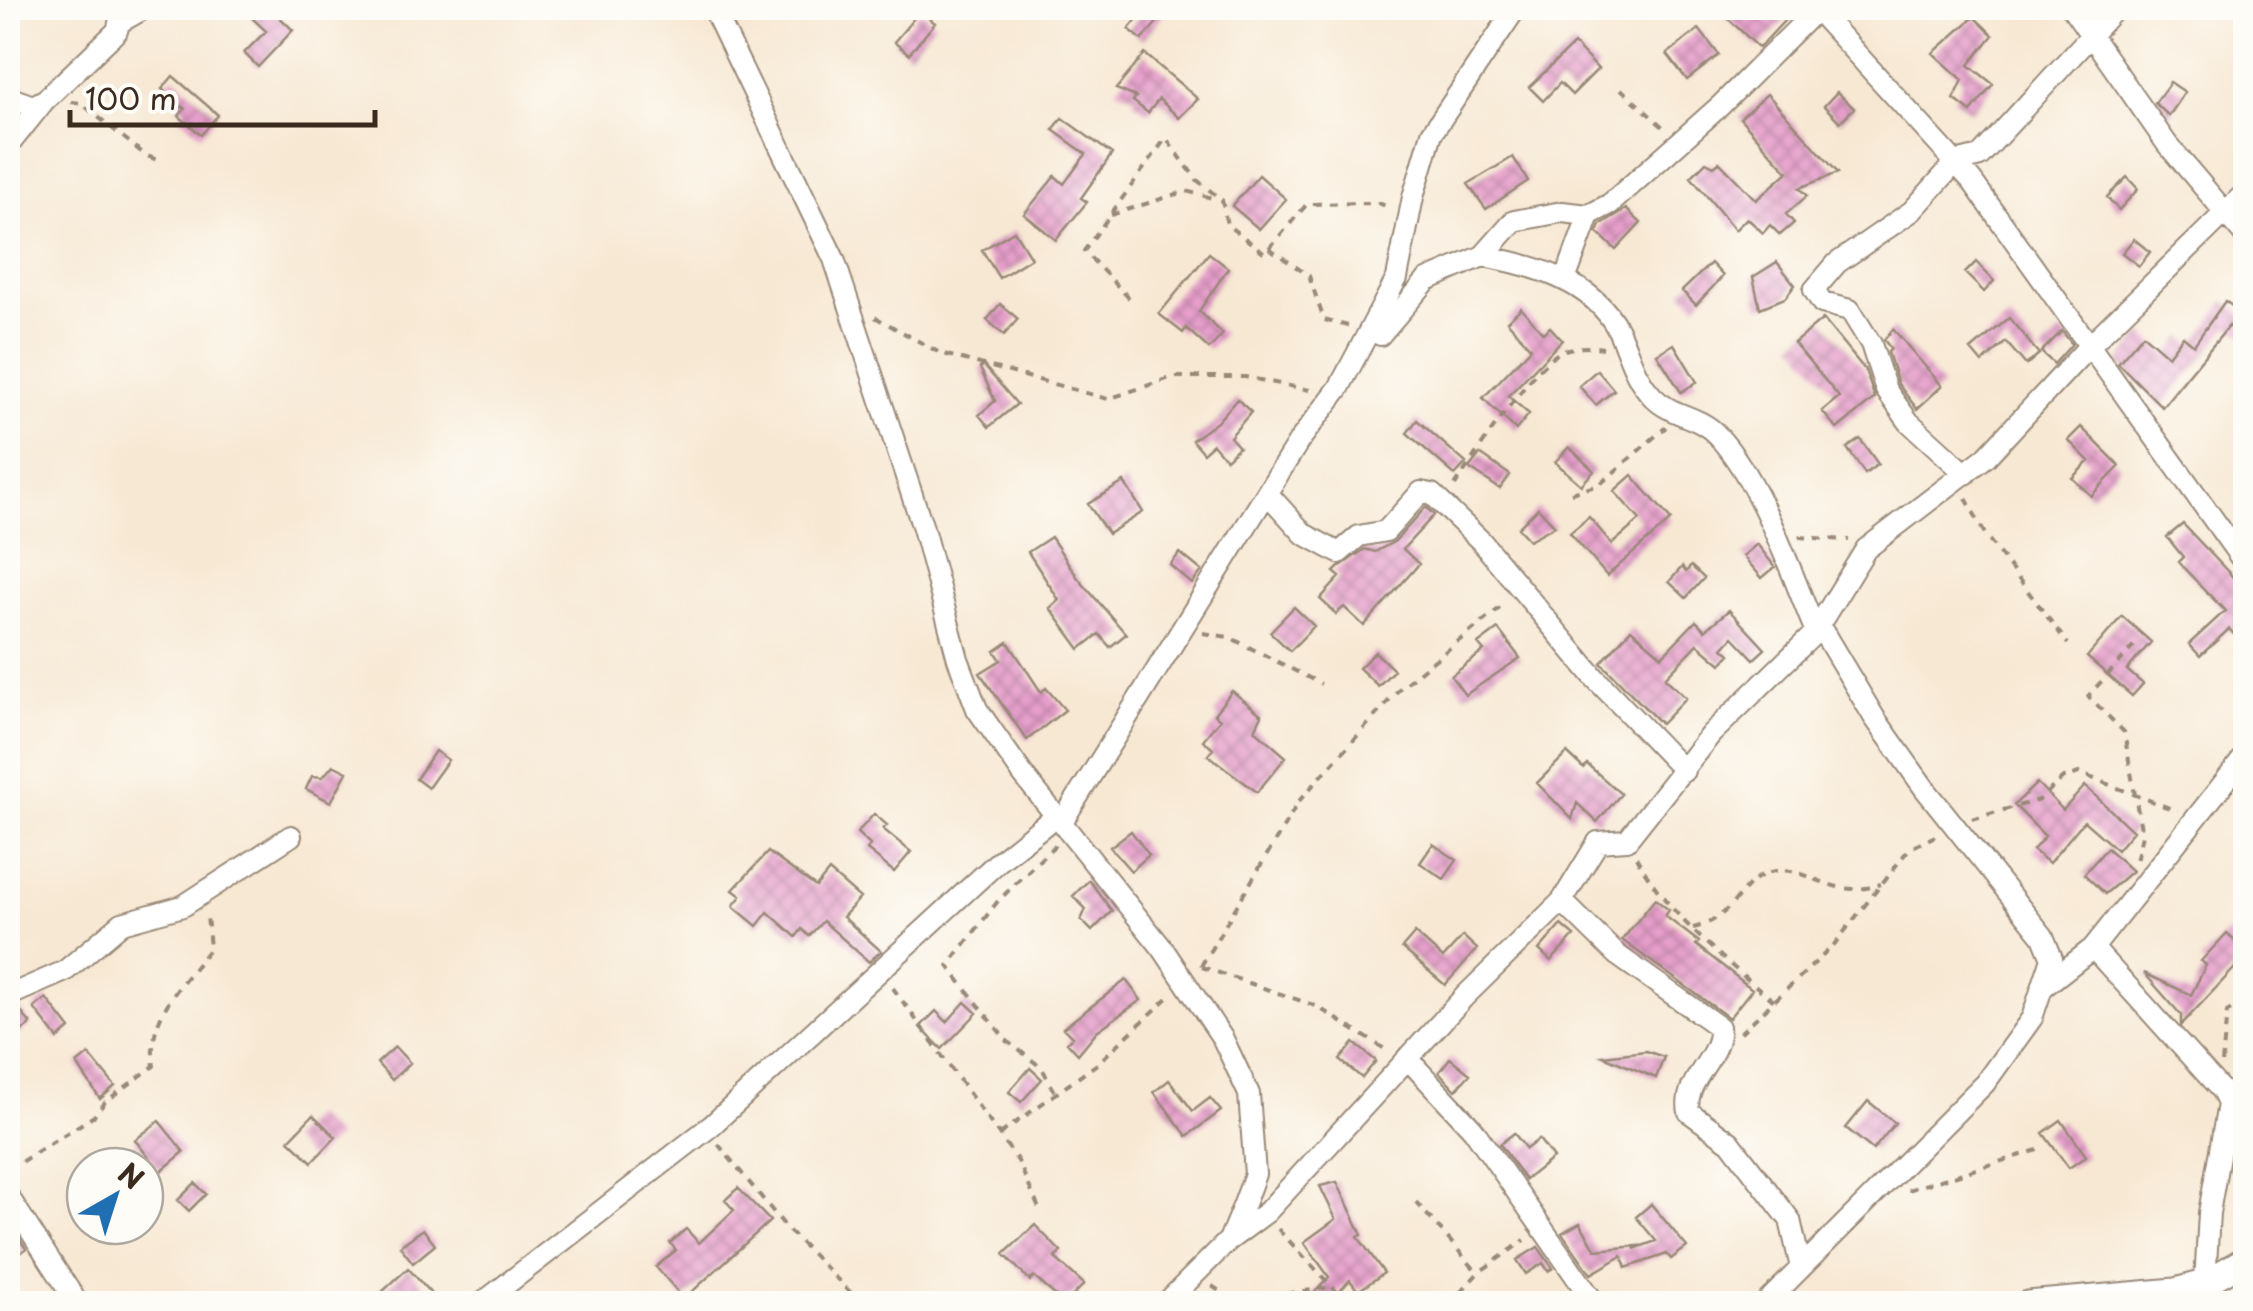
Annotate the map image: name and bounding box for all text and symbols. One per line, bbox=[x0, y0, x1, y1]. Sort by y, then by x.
scale bar bbox=[70, 65, 375, 127]
text: 100 m bbox=[85, 75, 177, 120]
north arrow bbox=[65, 1146, 165, 1246]
text: N bbox=[110, 1152, 154, 1199]

